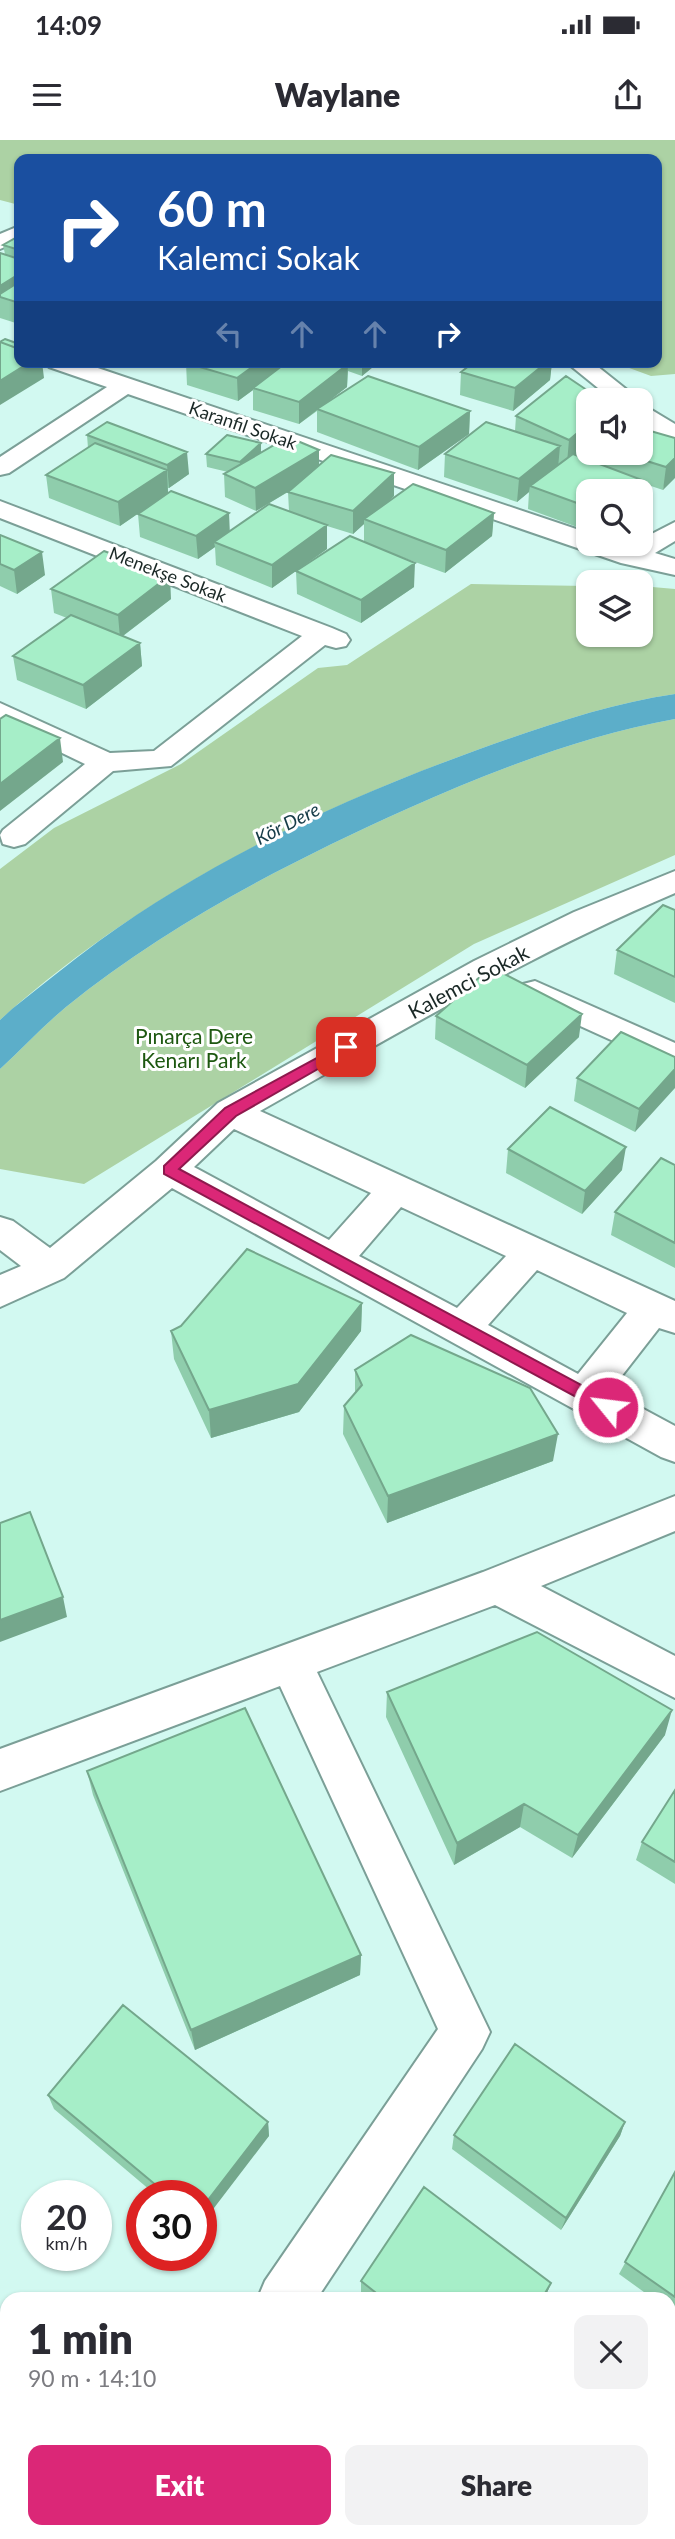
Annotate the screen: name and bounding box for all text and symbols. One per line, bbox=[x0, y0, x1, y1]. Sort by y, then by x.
text: 14:09 bbox=[35, 9, 102, 41]
text: Waylane bbox=[275, 75, 400, 114]
icon: menu bbox=[28, 76, 66, 114]
icon: share bbox=[609, 76, 647, 114]
text: 60 m bbox=[157, 179, 267, 237]
icon: right bbox=[42, 182, 133, 273]
text: Kalemci Sokak bbox=[157, 238, 360, 277]
icon: left bbox=[210, 315, 248, 353]
icon: ahead bbox=[283, 315, 321, 353]
icon: ahead bbox=[356, 315, 394, 353]
icon: right bbox=[429, 315, 467, 353]
map controls bbox=[576, 388, 653, 647]
button: sound bbox=[576, 388, 653, 465]
street label: Karanfil Sokak bbox=[186, 396, 301, 454]
button: search bbox=[576, 479, 653, 556]
street label: Menekşe Sokak bbox=[106, 542, 230, 607]
button: layers bbox=[576, 570, 653, 647]
water label: Kör Dere bbox=[251, 797, 323, 849]
street label: Kalemci Sokak bbox=[403, 939, 533, 1023]
pin bbox=[316, 1017, 376, 1077]
park label: Pınarça Dere Kenarı Park bbox=[135, 1023, 253, 1072]
icon: arrive bbox=[327, 1028, 365, 1066]
position arrow bbox=[571, 1370, 645, 1444]
speed limit sign: 30 bbox=[126, 2180, 217, 2271]
text: 20 bbox=[46, 2195, 87, 2237]
text: km/h bbox=[45, 2232, 88, 2254]
text: 1 min bbox=[28, 2313, 133, 2363]
button: close bbox=[574, 2315, 648, 2389]
text: 90 m · 14:10 bbox=[28, 2364, 156, 2392]
button: Exit bbox=[28, 2445, 331, 2525]
button: Share bbox=[345, 2445, 648, 2525]

